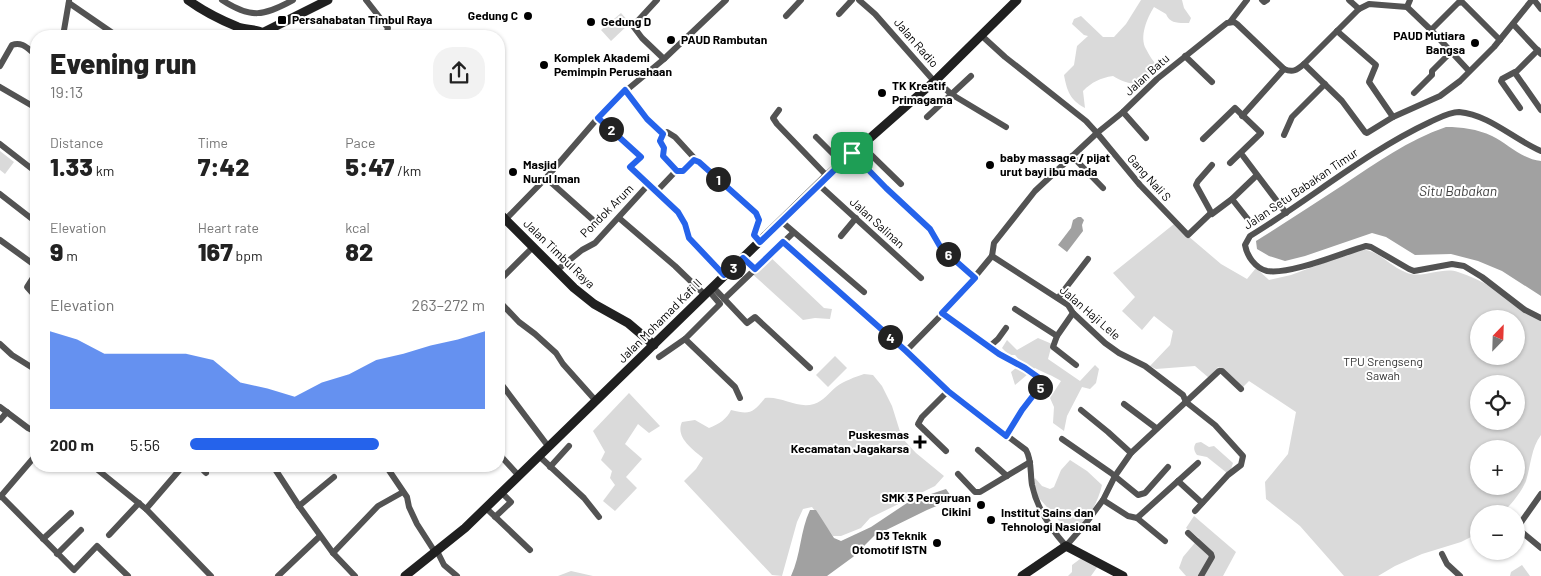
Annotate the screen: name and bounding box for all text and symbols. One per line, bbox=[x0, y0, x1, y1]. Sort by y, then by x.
place label: Gedung C bbox=[468, 8, 518, 22]
marker: Gedung C bbox=[522, 10, 534, 22]
place label: Persahabatan Timbul Raya bbox=[292, 12, 432, 26]
marker: Persahabatan Timbul Raya bbox=[276, 14, 288, 26]
place label: Gedung D bbox=[601, 14, 651, 28]
street label: Jalan Radio bbox=[892, 15, 942, 70]
marker: Gedung D bbox=[585, 16, 597, 28]
place label: PAUD Mutiara Bangsa bbox=[1393, 28, 1465, 56]
place label: PAUD Rambutan bbox=[681, 32, 767, 46]
marker: PAUD Rambutan bbox=[665, 34, 677, 46]
marker: PAUD Mutiara Bangsa bbox=[1469, 37, 1481, 49]
text: Evening run bbox=[50, 46, 196, 80]
button: share bbox=[433, 47, 485, 99]
place label: Komplek Akademi Pemimpin Perusahaan bbox=[554, 50, 672, 78]
street label: Jalan Batu bbox=[1121, 51, 1172, 98]
marker: Komplek Akademi Pemimpin Perusahaan bbox=[538, 59, 550, 71]
place label: TK Kreatif Primagama bbox=[892, 78, 953, 106]
text: 19:13 bbox=[50, 82, 83, 101]
marker: TK Kreatif Primagama bbox=[876, 87, 888, 99]
pin: 2 bbox=[598, 116, 624, 142]
text: 2 bbox=[608, 121, 615, 138]
pin bbox=[831, 132, 873, 174]
text: Distance bbox=[50, 134, 103, 151]
text: Time bbox=[198, 134, 228, 151]
text: Pace bbox=[345, 134, 375, 151]
icon: arrive bbox=[838, 139, 866, 167]
street label: Jalan Setu Babakan Timur bbox=[1241, 144, 1361, 232]
place label: baby massage / pijat urut bayi ibu mada bbox=[1000, 150, 1111, 178]
text: 1.33 bbox=[50, 151, 93, 181]
text: 7:42 bbox=[198, 151, 249, 181]
text: 5:47 bbox=[345, 151, 394, 181]
street label: Gang Nali S bbox=[1125, 151, 1174, 204]
place label: Masjid Nurul Iman bbox=[523, 157, 580, 185]
marker: baby massage / pijat urut bayi ibu mada bbox=[984, 159, 996, 171]
text: km bbox=[93, 162, 114, 179]
text: /km bbox=[394, 162, 421, 179]
marker: Masjid Nurul Iman bbox=[507, 166, 519, 178]
pin: 1 bbox=[706, 166, 730, 192]
text: 1 bbox=[716, 171, 721, 188]
street label: Pondok Arum bbox=[577, 181, 636, 240]
water label: Situ Babakan bbox=[1419, 182, 1497, 199]
street label: Jalan Salinan bbox=[847, 194, 908, 250]
street label: Jalan Timbul Raya bbox=[521, 216, 598, 291]
text: Elevation bbox=[50, 219, 106, 236]
text: Heart rate bbox=[198, 219, 259, 236]
text: kcal bbox=[345, 219, 370, 236]
text: 9 bbox=[50, 236, 63, 266]
text: 167 bbox=[198, 236, 233, 266]
text: 82 bbox=[345, 236, 373, 266]
pin: 6 bbox=[936, 242, 960, 266]
text: 6 bbox=[945, 246, 952, 263]
text: m bbox=[63, 247, 78, 264]
text: bpm bbox=[233, 247, 263, 264]
pin: 3 bbox=[720, 254, 746, 280]
text: 3 bbox=[730, 259, 737, 276]
street label: Jalan Mohamad Kafi II bbox=[614, 275, 704, 365]
street label: Jalan Haji Lele bbox=[1058, 282, 1124, 342]
text: Elevation bbox=[50, 295, 114, 314]
text: 263–272 m bbox=[412, 295, 485, 314]
north arrow bbox=[1470, 310, 1525, 365]
map controls bbox=[1470, 310, 1525, 560]
pin: 4 bbox=[878, 324, 902, 350]
text: 4 bbox=[886, 329, 895, 346]
park label: TPU Srengseng Sawah bbox=[1343, 354, 1423, 382]
pin: 5 bbox=[1028, 374, 1052, 400]
button: locate bbox=[1470, 375, 1525, 430]
text: 5 bbox=[1037, 379, 1044, 396]
place label: Puskesmas Kecamatan Jagakarsa bbox=[791, 427, 909, 455]
text: 200 m bbox=[50, 435, 94, 454]
text: 5:56 bbox=[130, 435, 160, 454]
marker: Puskesmas Kecamatan Jagakarsa bbox=[913, 435, 927, 449]
button: + bbox=[1470, 440, 1525, 495]
place label: SMK 3 Perguruan Cikini bbox=[882, 490, 971, 518]
marker: SMK 3 Perguruan Cikini bbox=[975, 499, 987, 511]
place label: Institut Sains dan Tehnologi Nasional bbox=[1001, 505, 1101, 533]
button: − bbox=[1470, 505, 1525, 560]
marker: Institut Sains dan Tehnologi Nasional bbox=[985, 514, 997, 526]
place label: D3 Teknik Otomotif ISTN bbox=[852, 528, 928, 556]
marker: D3 Teknik Otomotif ISTN bbox=[931, 537, 943, 549]

